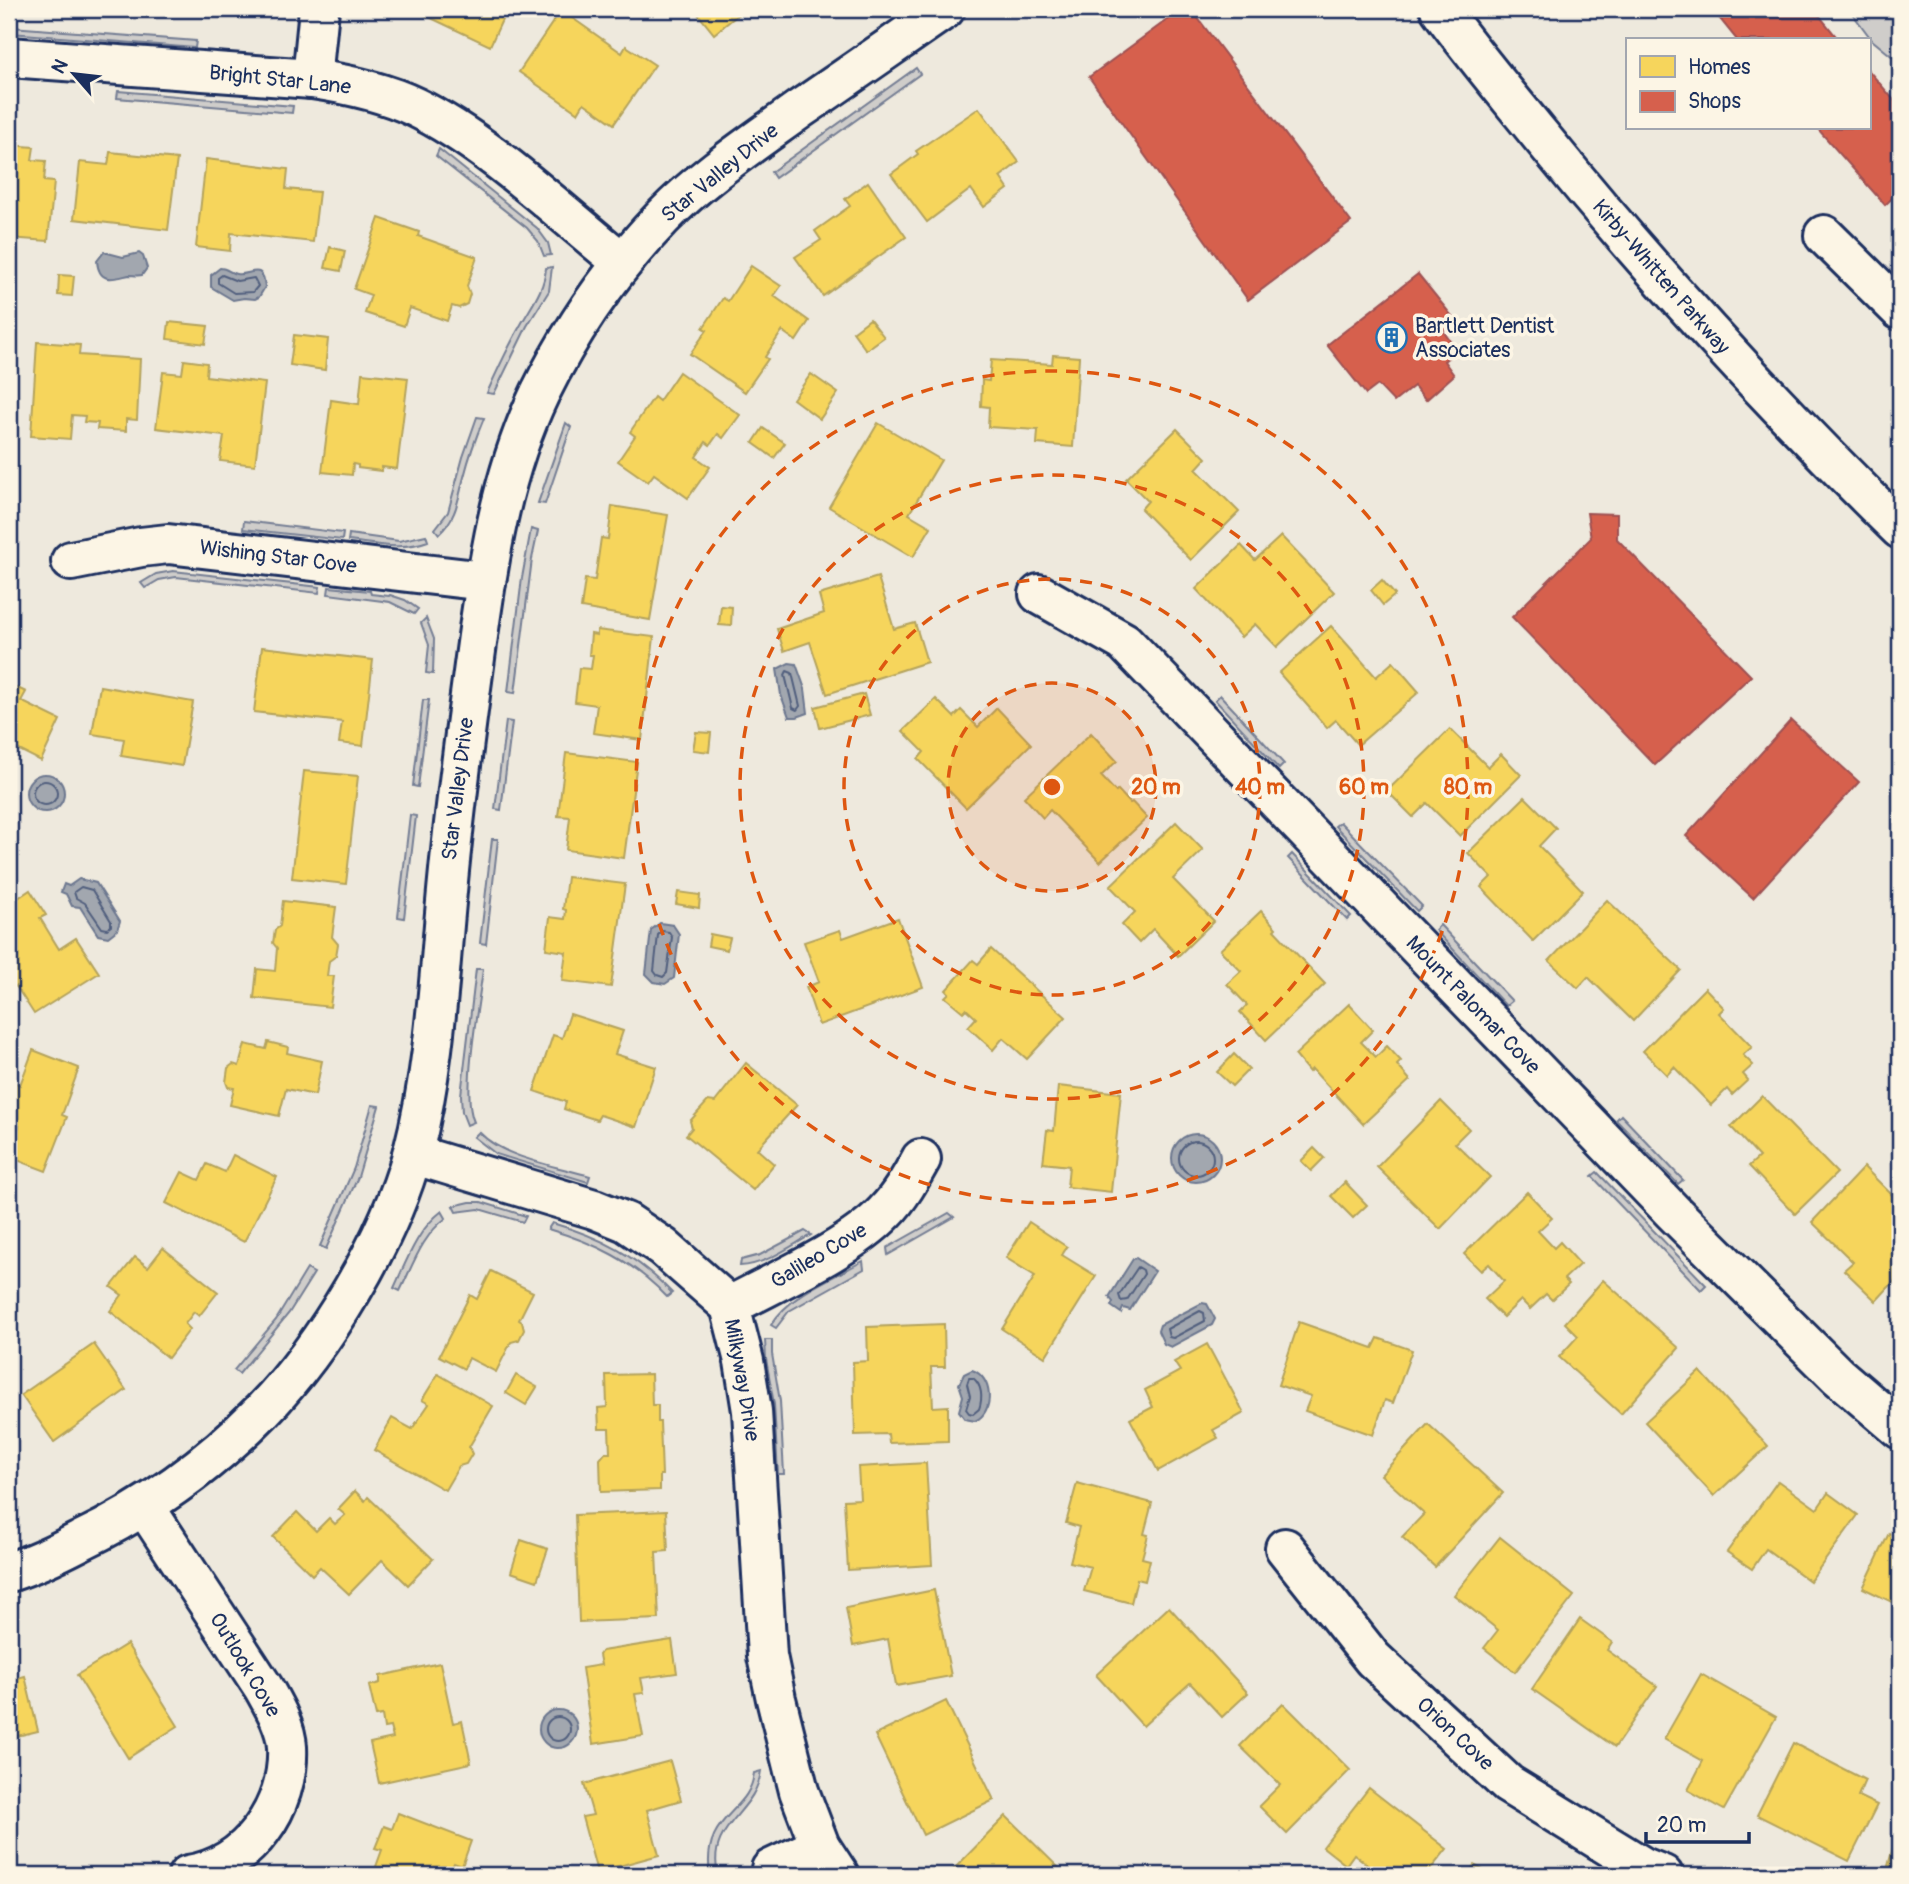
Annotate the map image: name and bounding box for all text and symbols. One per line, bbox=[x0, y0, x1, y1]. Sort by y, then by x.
north arrow bbox=[38, 38, 108, 108]
legend bbox=[1626, 38, 1870, 130]
text: Homes bbox=[1688, 54, 1751, 81]
text: N bbox=[46, 55, 74, 78]
street label: Bright Star Lane bbox=[208, 59, 353, 101]
text: Shops bbox=[1688, 88, 1741, 115]
street label: Star Valley Drive bbox=[656, 117, 785, 229]
street label: Kirby-Whitten Parkway bbox=[1586, 194, 1736, 360]
place label: Bartlett Dentist Associates bbox=[1415, 313, 1555, 364]
building icon: Bartlett Dentist Associates bbox=[1375, 321, 1409, 355]
street label: Wishing Star Cove bbox=[198, 534, 359, 580]
street label: Star Valley Drive bbox=[436, 715, 480, 862]
text: 20 m bbox=[1131, 774, 1181, 801]
text: 40 m bbox=[1235, 774, 1285, 801]
text: 60 m bbox=[1339, 774, 1389, 801]
text: 80 m bbox=[1444, 774, 1492, 801]
centre of rings bbox=[1040, 775, 1064, 799]
street label: Mount Palomar Cove bbox=[1400, 930, 1546, 1080]
street label: Galileo Cove bbox=[766, 1216, 873, 1295]
street label: Milkyway Drive bbox=[718, 1317, 766, 1444]
street label: Outlook Cove bbox=[203, 1608, 287, 1723]
street label: Orion Cove bbox=[1411, 1691, 1500, 1777]
scale bar bbox=[1646, 1800, 1750, 1844]
text: 20 m bbox=[1657, 1812, 1706, 1839]

